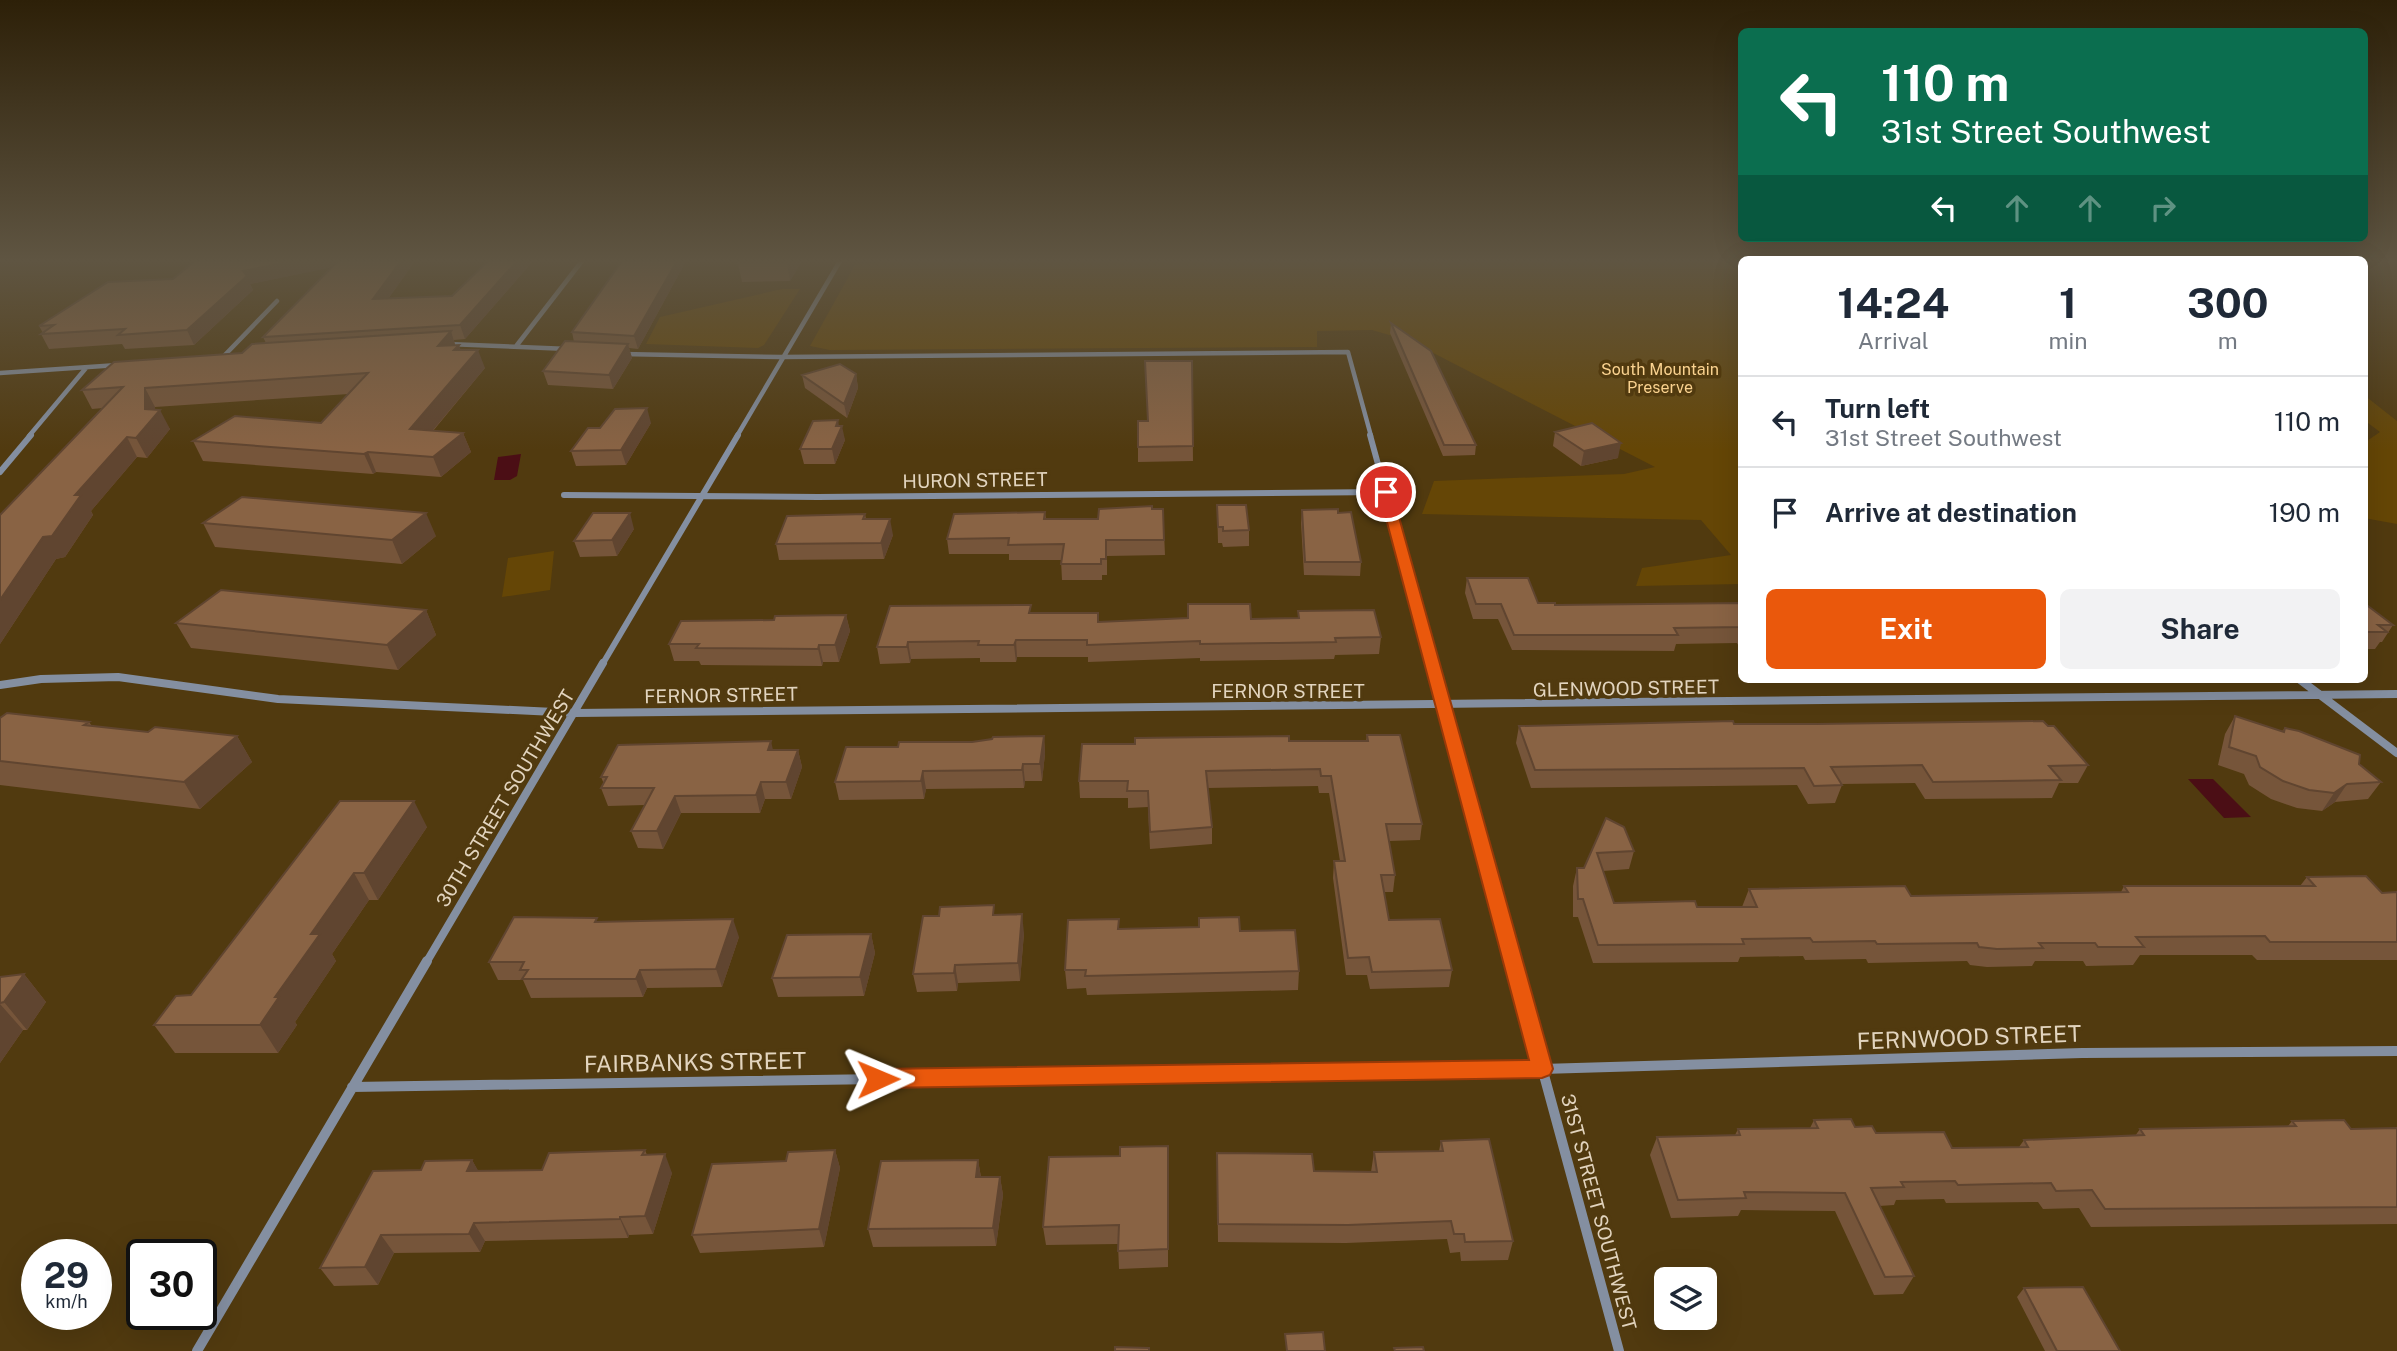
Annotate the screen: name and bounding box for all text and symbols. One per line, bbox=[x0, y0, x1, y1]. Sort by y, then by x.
text: 110 m bbox=[1881, 54, 2009, 112]
icon: left bbox=[1766, 56, 1857, 147]
text: 31st Street Southwest bbox=[1881, 113, 2211, 150]
icon: left bbox=[1925, 189, 1963, 227]
icon: ahead bbox=[1998, 189, 2036, 227]
icon: ahead bbox=[2071, 189, 2109, 227]
icon: right bbox=[2144, 189, 2182, 227]
text: 14:24 bbox=[1837, 278, 1949, 327]
text: 1 bbox=[2059, 278, 2077, 327]
text: 300 bbox=[2187, 278, 2269, 327]
text: Arrival bbox=[1858, 327, 1929, 354]
text: min bbox=[2049, 327, 2088, 354]
text: m bbox=[2218, 327, 2238, 354]
park label: South Mountain Preserve bbox=[1601, 360, 1719, 397]
text: Turn left bbox=[1825, 393, 1930, 424]
icon: left bbox=[1766, 403, 1804, 441]
text: 110 m bbox=[2274, 406, 2340, 437]
text: 31st Street Southwest bbox=[1825, 424, 2062, 451]
pin bbox=[1356, 462, 1416, 522]
street label: HURON STREET bbox=[902, 468, 1048, 492]
icon: arrive bbox=[1367, 473, 1405, 511]
icon: arrive bbox=[1766, 494, 1804, 532]
text: Arrive at destination bbox=[1825, 497, 2077, 528]
text: 190 m bbox=[2269, 497, 2340, 528]
button: Exit bbox=[1766, 589, 2046, 669]
button: Share bbox=[2060, 589, 2340, 669]
street label: GLENWOOD STREET bbox=[1533, 675, 1719, 701]
street label: FERNOR STREET bbox=[1211, 680, 1365, 702]
street label: FERNOR STREET bbox=[644, 683, 798, 707]
street label: 30TH STREET SOUTHWEST bbox=[431, 685, 579, 911]
street label: FERNWOOD STREET bbox=[1856, 1020, 2082, 1054]
position arrow bbox=[841, 1042, 915, 1116]
street label: FAIRBANKS STREET bbox=[584, 1047, 807, 1077]
street label: 31ST STREET SOUTHWEST bbox=[1557, 1092, 1641, 1332]
speed limit sign: 30 bbox=[126, 1239, 217, 1330]
text: 29 bbox=[44, 1255, 89, 1296]
map controls bbox=[1654, 1267, 1717, 1330]
button: layers bbox=[1654, 1267, 1717, 1330]
text: km/h bbox=[45, 1291, 88, 1312]

